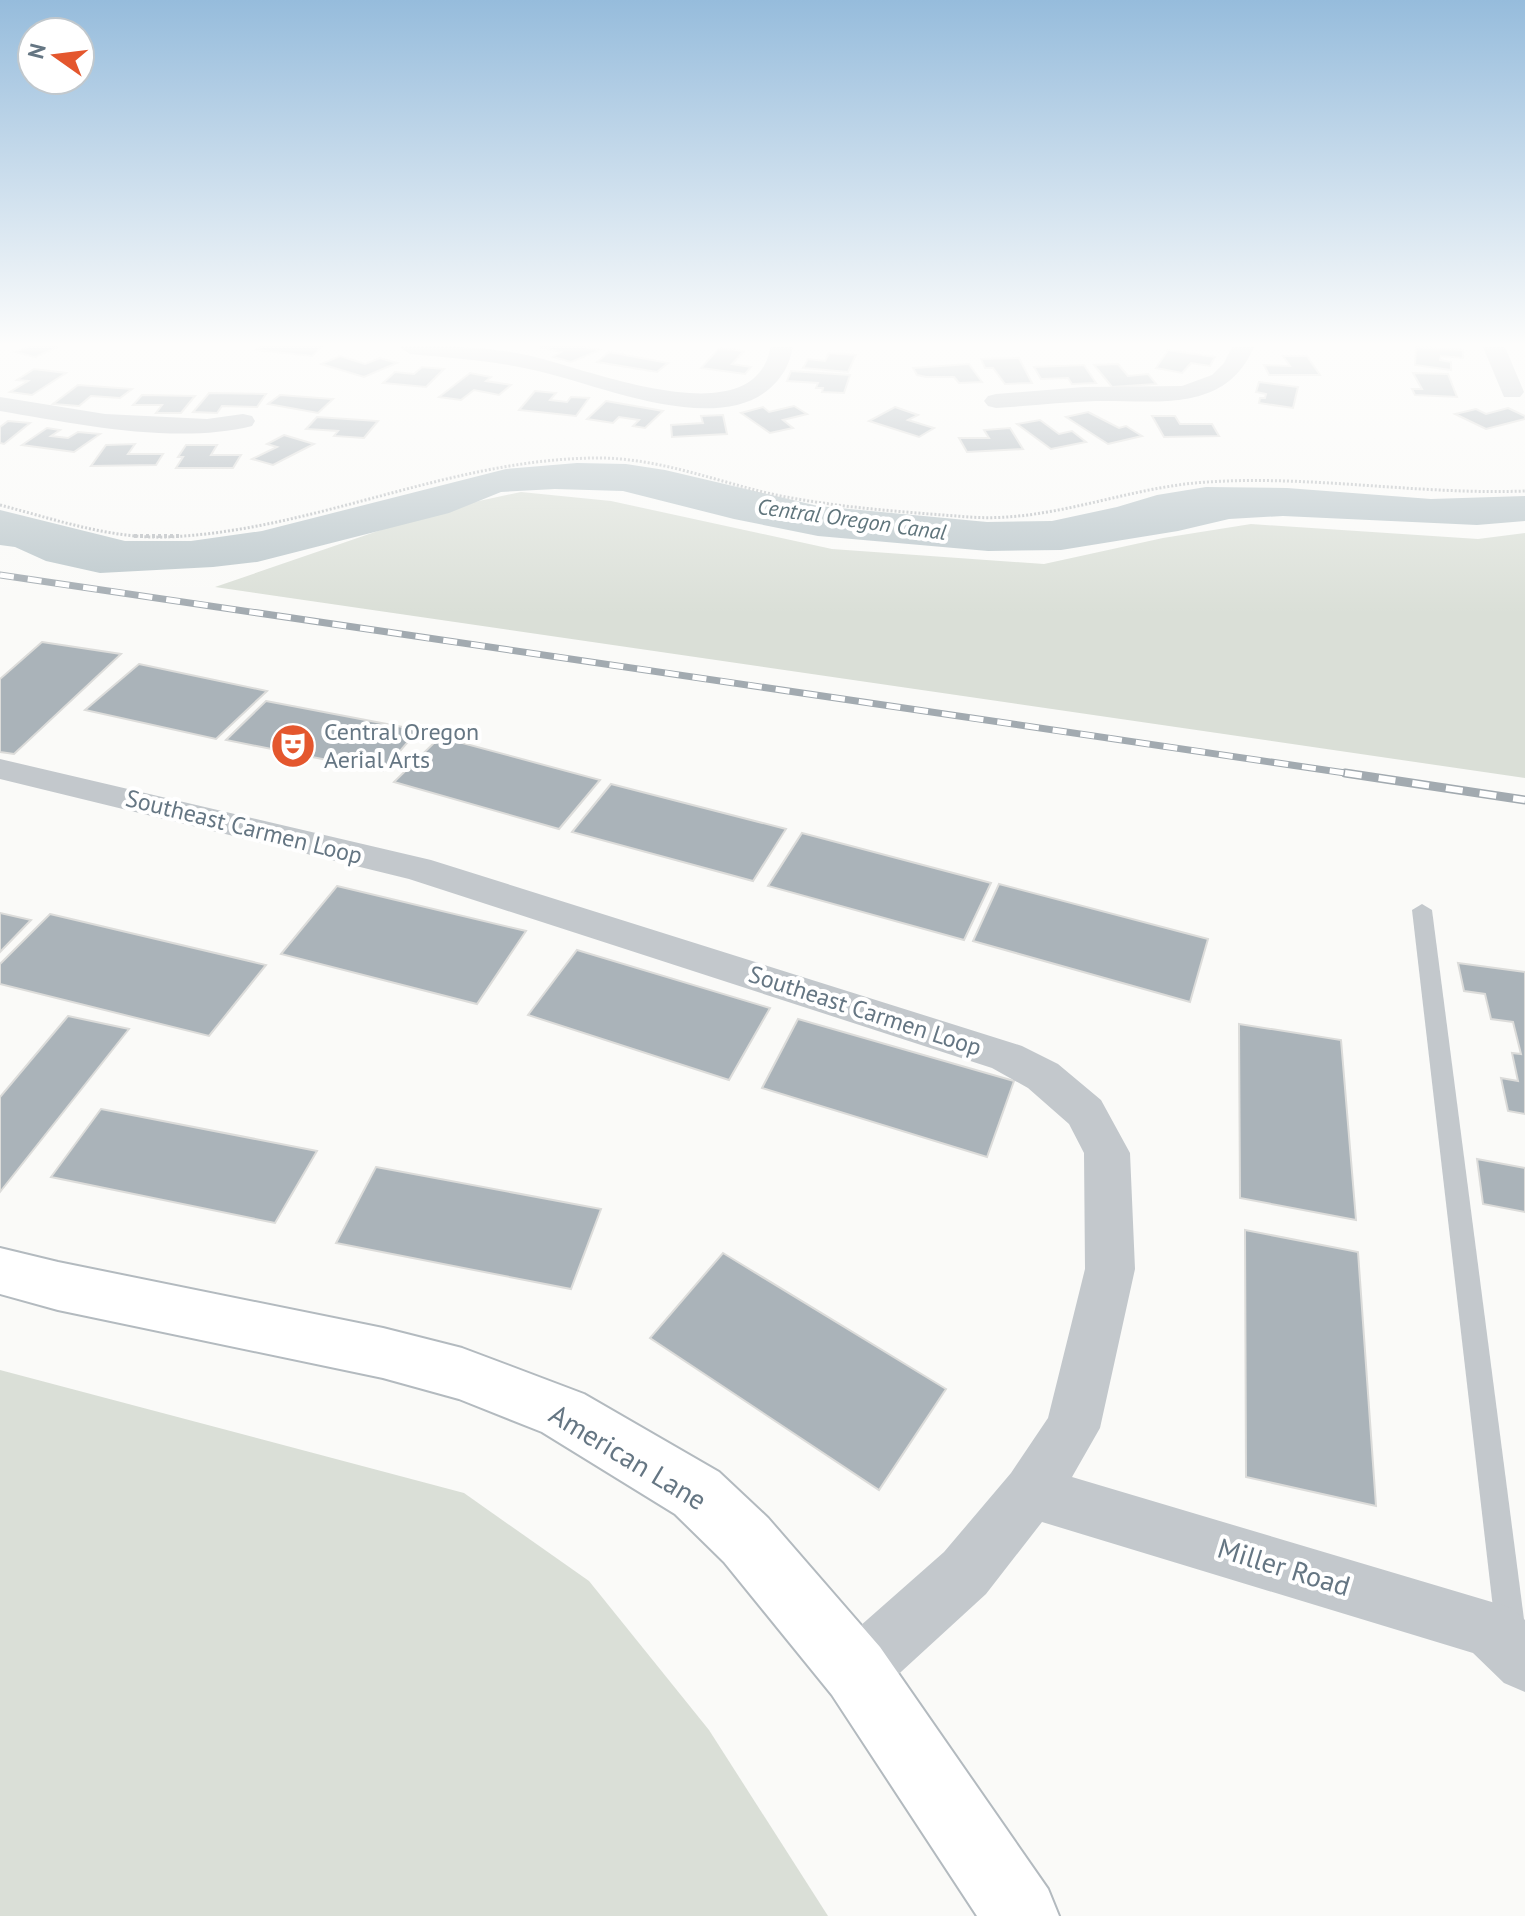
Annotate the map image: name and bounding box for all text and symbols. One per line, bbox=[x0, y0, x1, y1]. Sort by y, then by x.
north arrow bbox=[16, 16, 96, 96]
text: N bbox=[21, 41, 52, 62]
water label: Central Oregon Canal bbox=[756, 492, 948, 546]
place label: Central Oregon Aerial Arts bbox=[324, 716, 479, 775]
theatre icon: Central Oregon Aerial Arts bbox=[269, 722, 317, 770]
street label: Southeast Carmen Loop bbox=[123, 782, 366, 871]
street label: Southeast Carmen Loop bbox=[745, 958, 985, 1063]
street label: American Lane bbox=[543, 1395, 714, 1518]
street label: Miller Road bbox=[1213, 1529, 1355, 1604]

